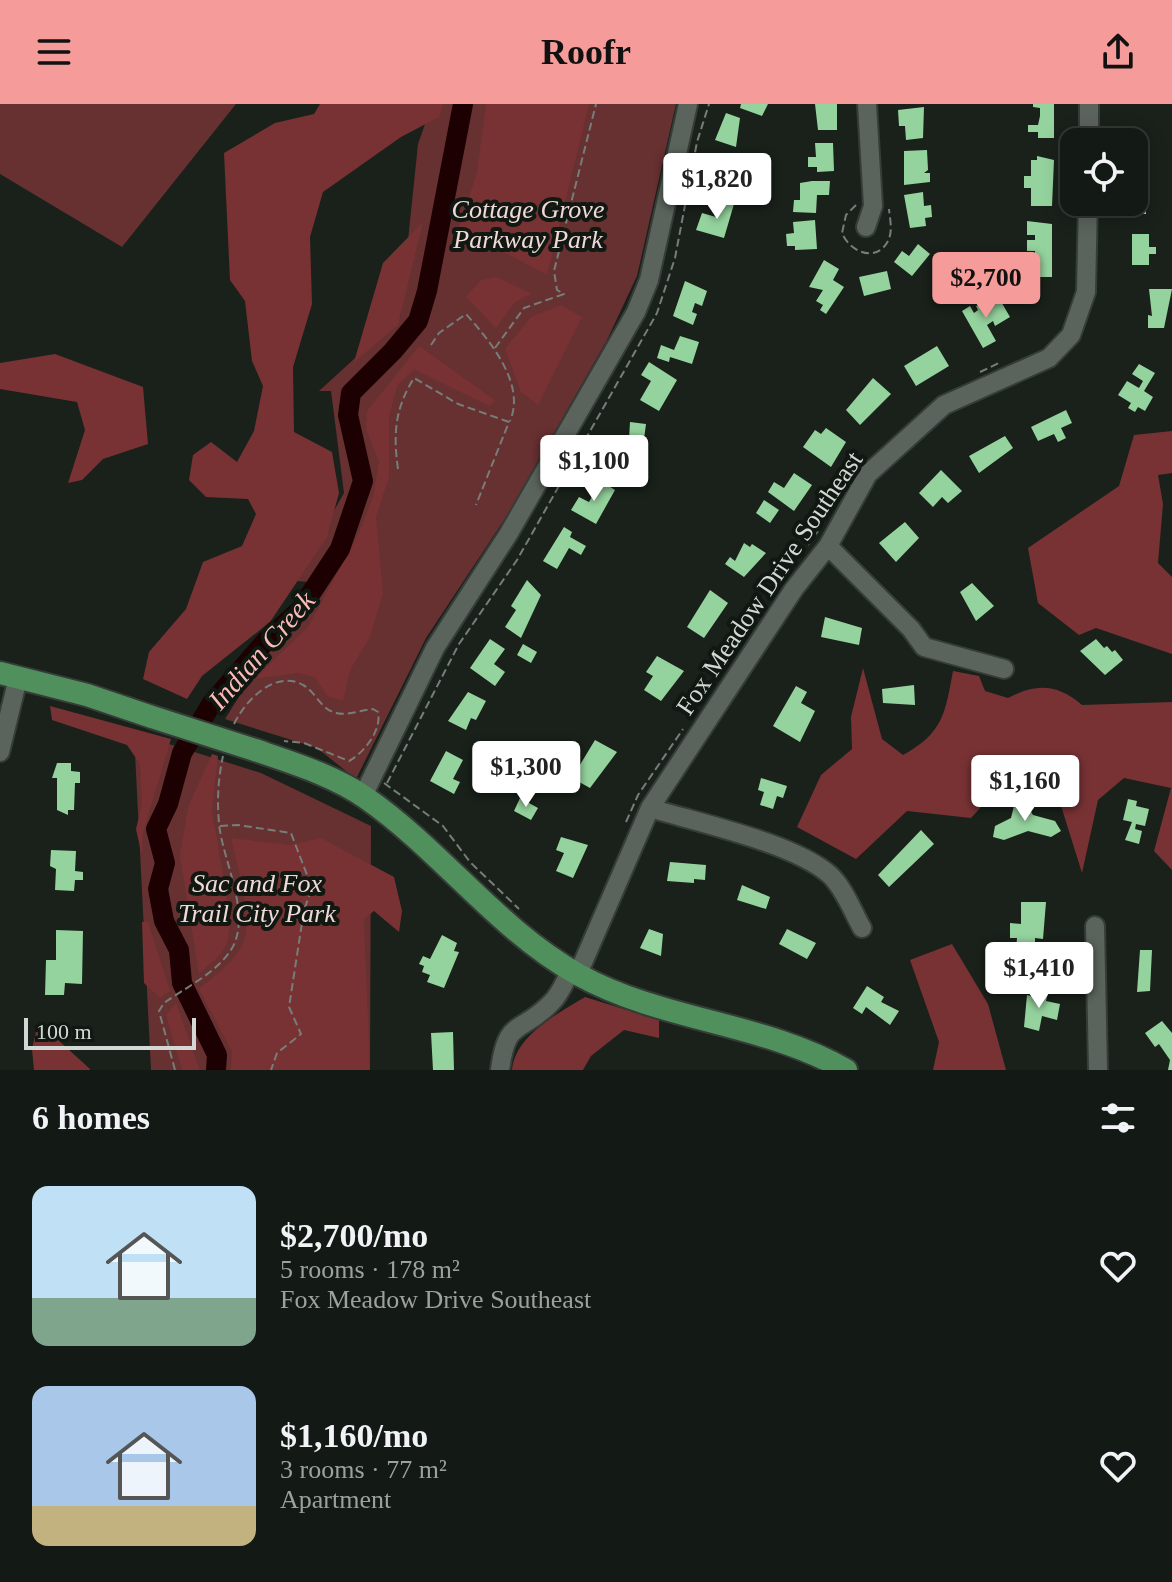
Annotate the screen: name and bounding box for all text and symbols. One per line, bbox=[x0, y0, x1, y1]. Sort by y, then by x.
icon: menu bbox=[32, 30, 76, 74]
icon: share bbox=[1096, 30, 1140, 74]
text: Roofr bbox=[541, 32, 631, 72]
map controls bbox=[1060, 128, 1148, 216]
button: locate bbox=[1060, 128, 1148, 216]
pin: $1,820 bbox=[652, 153, 782, 221]
text: $1,820 bbox=[681, 164, 753, 193]
park label: Cottage Grove Parkway Park bbox=[452, 195, 604, 254]
pin: $2,700 bbox=[921, 252, 1051, 320]
text: $2,700 bbox=[950, 263, 1022, 292]
pin: $1,100 bbox=[529, 435, 659, 503]
text: $1,100 bbox=[558, 446, 630, 475]
street label: Fox Meadow Drive Southeast bbox=[670, 446, 869, 720]
water label: Indian Creek bbox=[201, 585, 321, 716]
pin: $1,300 bbox=[461, 741, 591, 809]
text: $1,300 bbox=[490, 752, 562, 781]
pin: $1,160 bbox=[960, 755, 1090, 823]
text: $1,160 bbox=[989, 766, 1061, 795]
park label: Sac and Fox Trail City Park bbox=[178, 869, 336, 928]
pin: $1,410 bbox=[974, 942, 1104, 1010]
text: $1,410 bbox=[1003, 953, 1075, 982]
scale bar bbox=[24, 1014, 196, 1050]
text: 100 m bbox=[36, 1019, 92, 1044]
icon: filters bbox=[1096, 1096, 1140, 1140]
text: 6 homes bbox=[32, 1099, 150, 1136]
text: $2,700/mo bbox=[280, 1217, 428, 1254]
icon: home bbox=[96, 1218, 192, 1314]
icon: heart bbox=[1096, 1244, 1140, 1288]
text: 5 rooms · 178 m² bbox=[280, 1255, 460, 1284]
text: Fox Meadow Drive Southeast bbox=[280, 1285, 591, 1314]
text: $1,160/mo bbox=[280, 1417, 428, 1454]
icon: home bbox=[96, 1418, 192, 1514]
icon: heart bbox=[1096, 1444, 1140, 1488]
text: 3 rooms · 77 m² bbox=[280, 1455, 447, 1484]
text: Apartment bbox=[280, 1485, 391, 1514]

